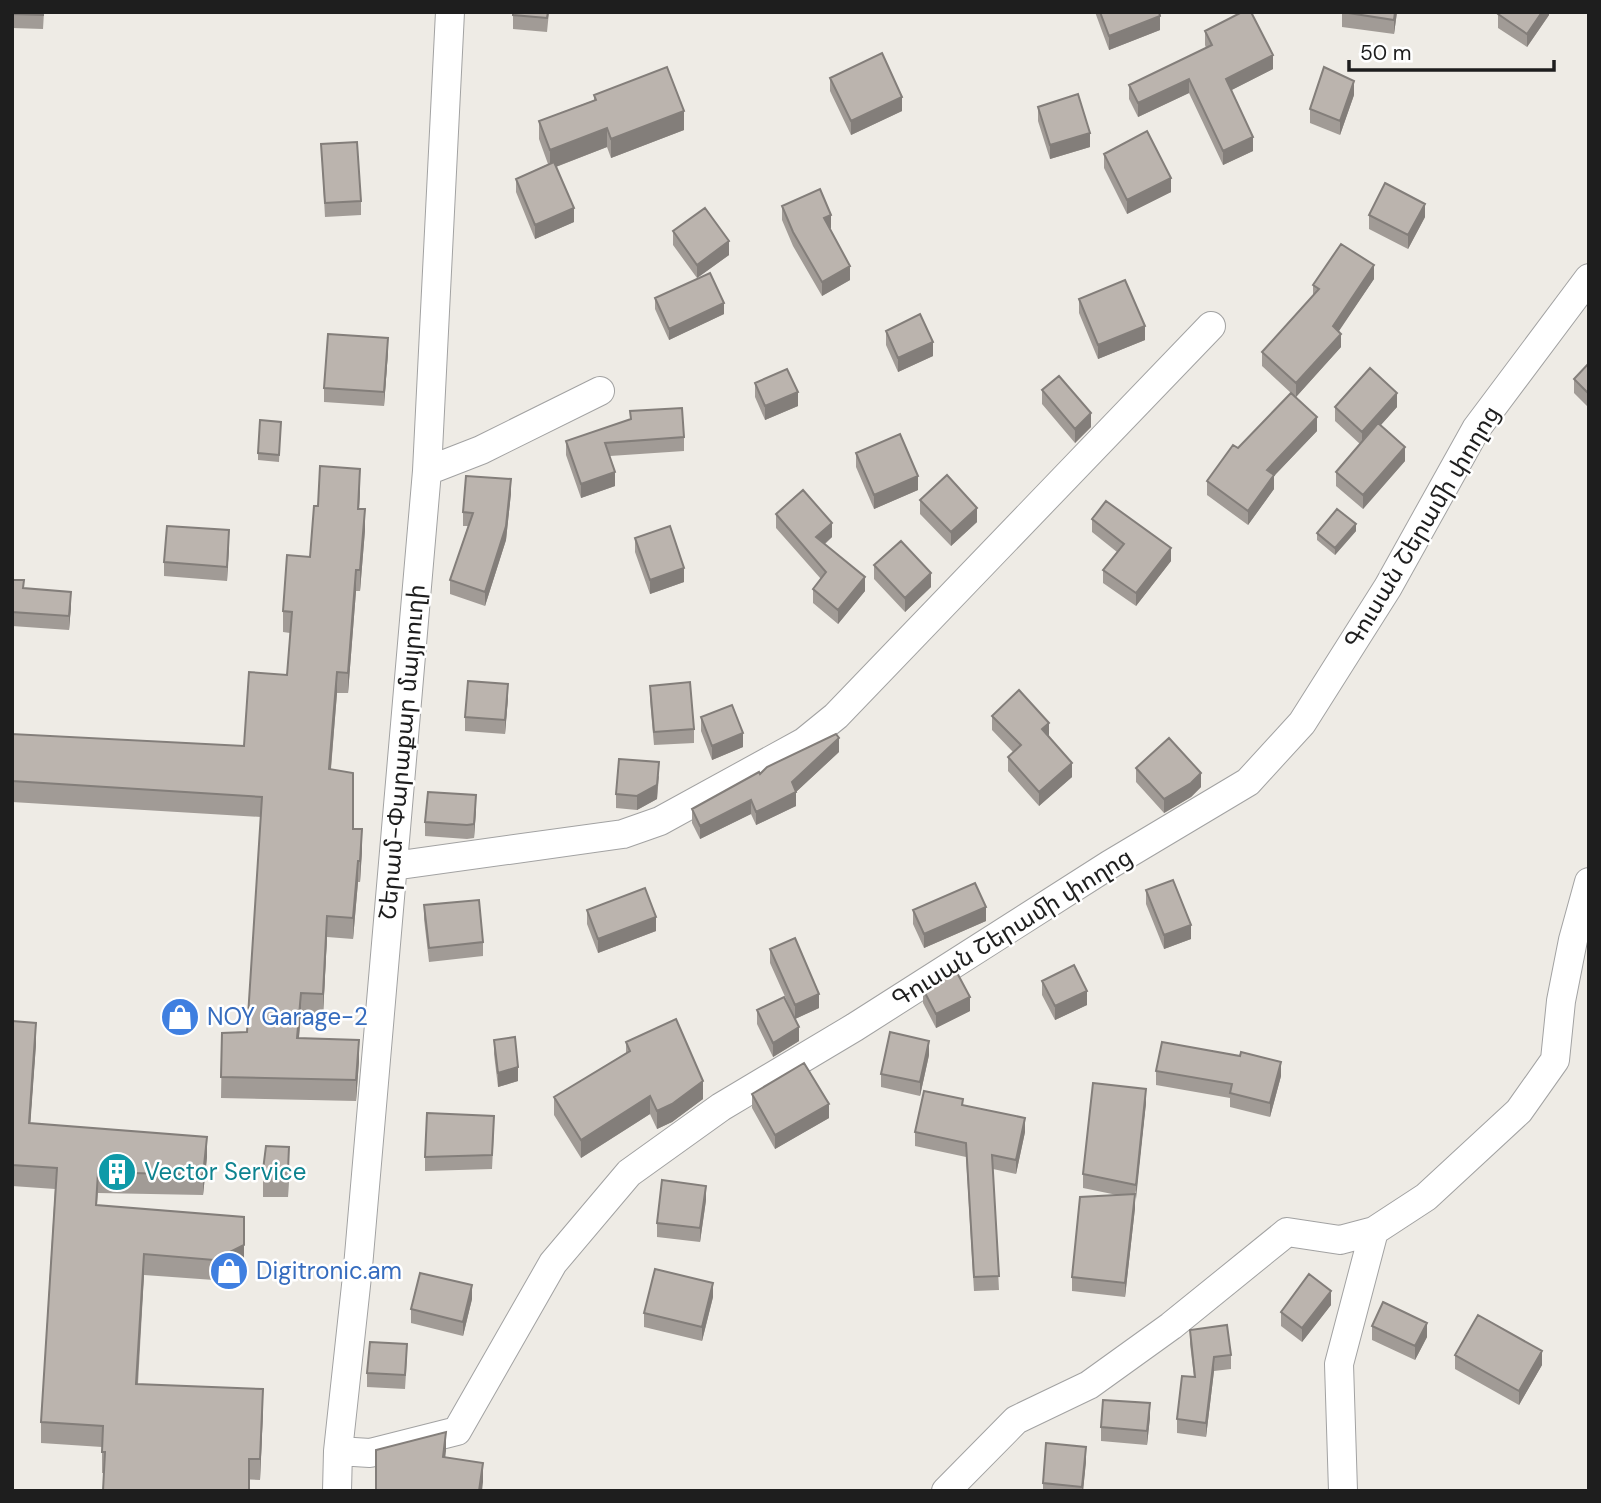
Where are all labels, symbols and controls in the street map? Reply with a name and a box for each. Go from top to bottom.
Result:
scale bar [1349,28,1554,72]
text: 50 m [1360,39,1411,67]
street label: Գուսան Շերամի փողոց [1337,400,1507,654]
street label: Շերամ-Փարաքար մայրուղի [371,583,432,921]
street label: Գուսան Շերամի փողոց [886,841,1138,1014]
shop icon: NOY Garage-2 [159,996,201,1038]
place label: NOY Garage-2 [207,1001,368,1032]
building icon: Vector Service [96,1151,138,1193]
place label: Vector Service [144,1156,306,1187]
shop icon: Digitronic.am [208,1250,250,1292]
place label: Digitronic.am [256,1255,402,1286]

